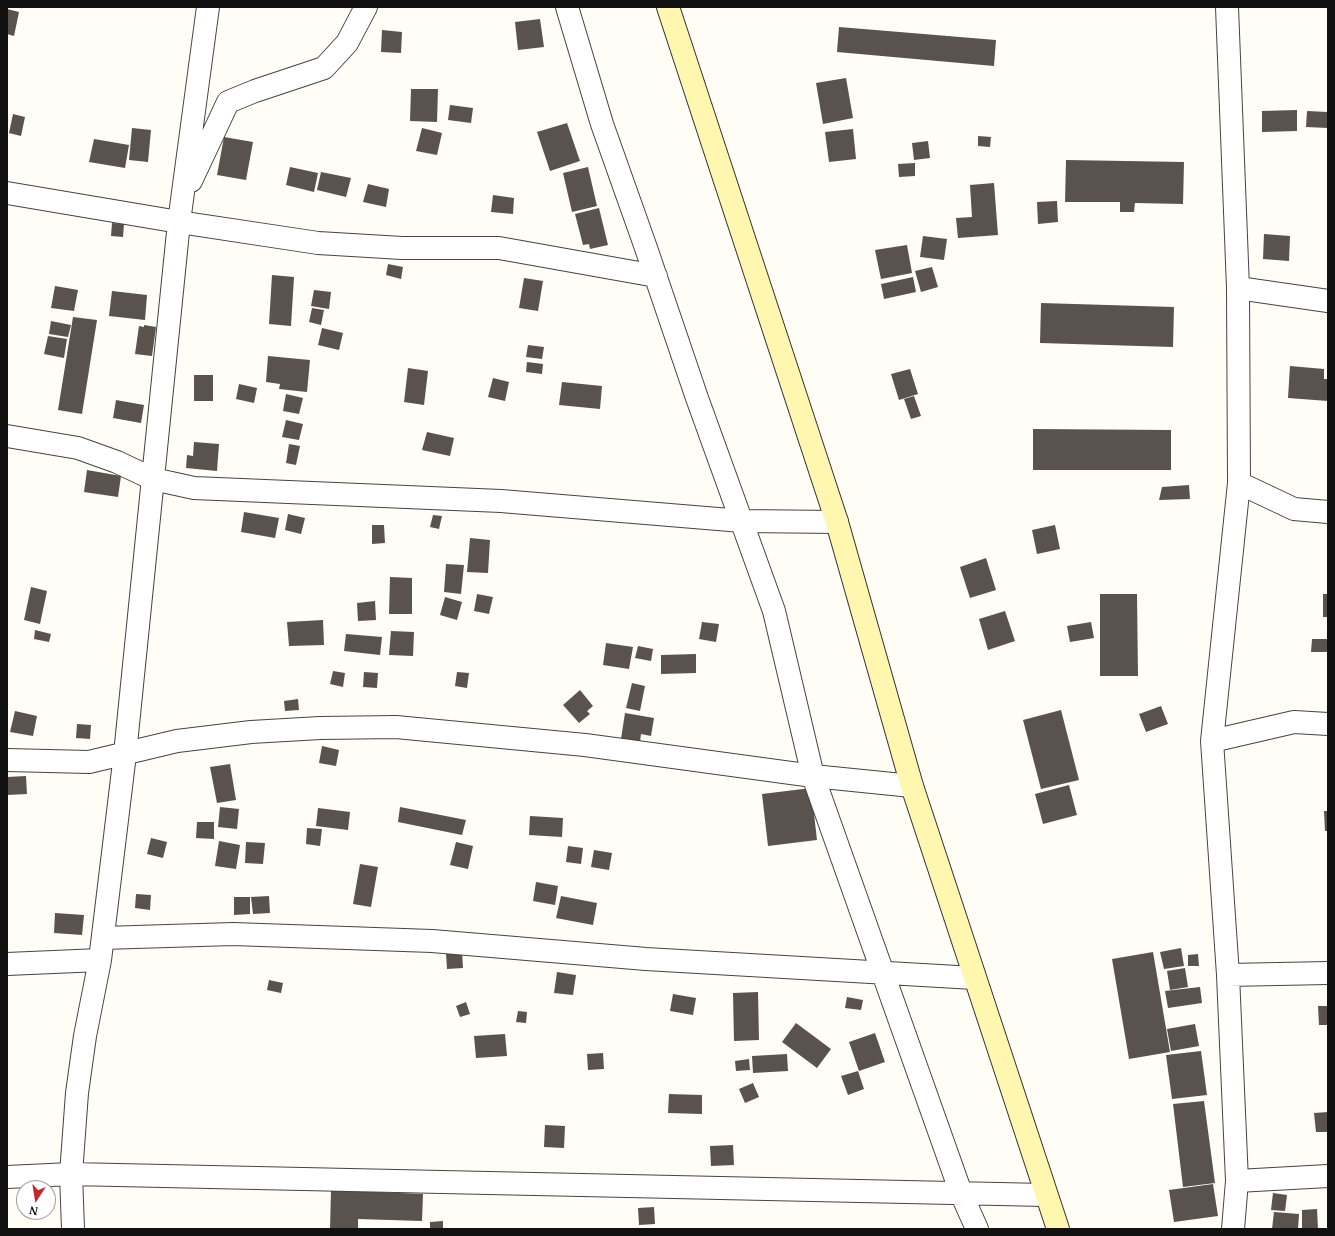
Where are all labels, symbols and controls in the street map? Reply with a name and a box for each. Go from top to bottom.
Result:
north arrow [16,1180,56,1220]
text: N [28,1203,39,1219]

